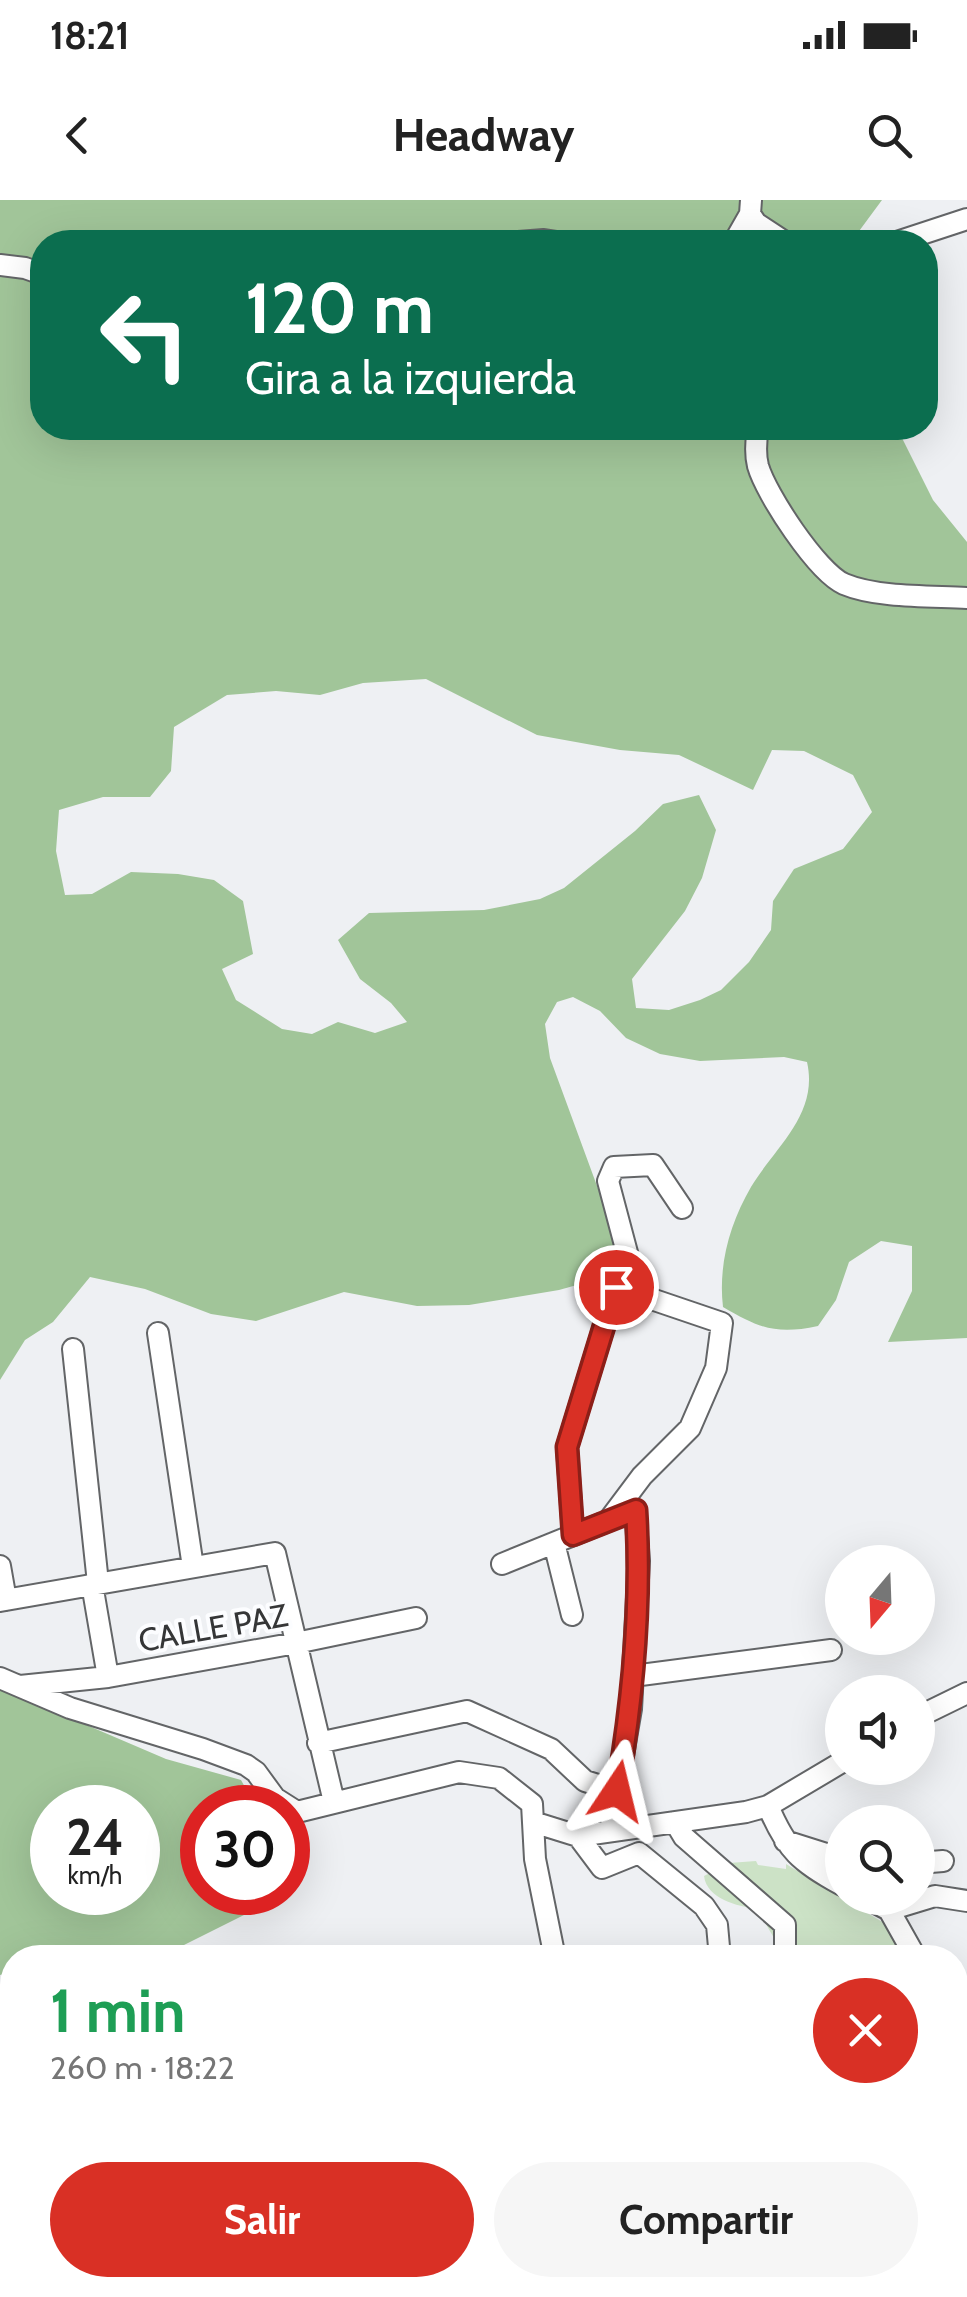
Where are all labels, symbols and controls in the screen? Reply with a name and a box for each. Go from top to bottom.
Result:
text: 18:21 [50,12,130,59]
icon: back [50,108,105,163]
text: Headway [393,108,574,162]
icon: search [862,108,917,163]
text: 120 m [245,265,434,351]
icon: left [80,270,210,400]
text: Gira a la izquierda [245,351,576,405]
pin [574,1245,659,1330]
icon: arrive [589,1260,644,1315]
north arrow [825,1545,935,1655]
map controls [825,1545,935,1915]
street label: CALLE PAZ [135,1595,291,1660]
button: sound [825,1675,935,1785]
position arrow [565,1739,669,1843]
speed limit sign: 30 [180,1785,310,1915]
button: search [825,1805,935,1915]
text: 24 [66,1807,124,1868]
text: km/h [68,1860,122,1890]
text: 1 min [50,1974,185,2047]
button: close [813,1978,918,2083]
text: 260 m · 18:22 [50,2048,235,2087]
button: Salir [50,2162,474,2277]
button: Compartir [494,2162,918,2277]

